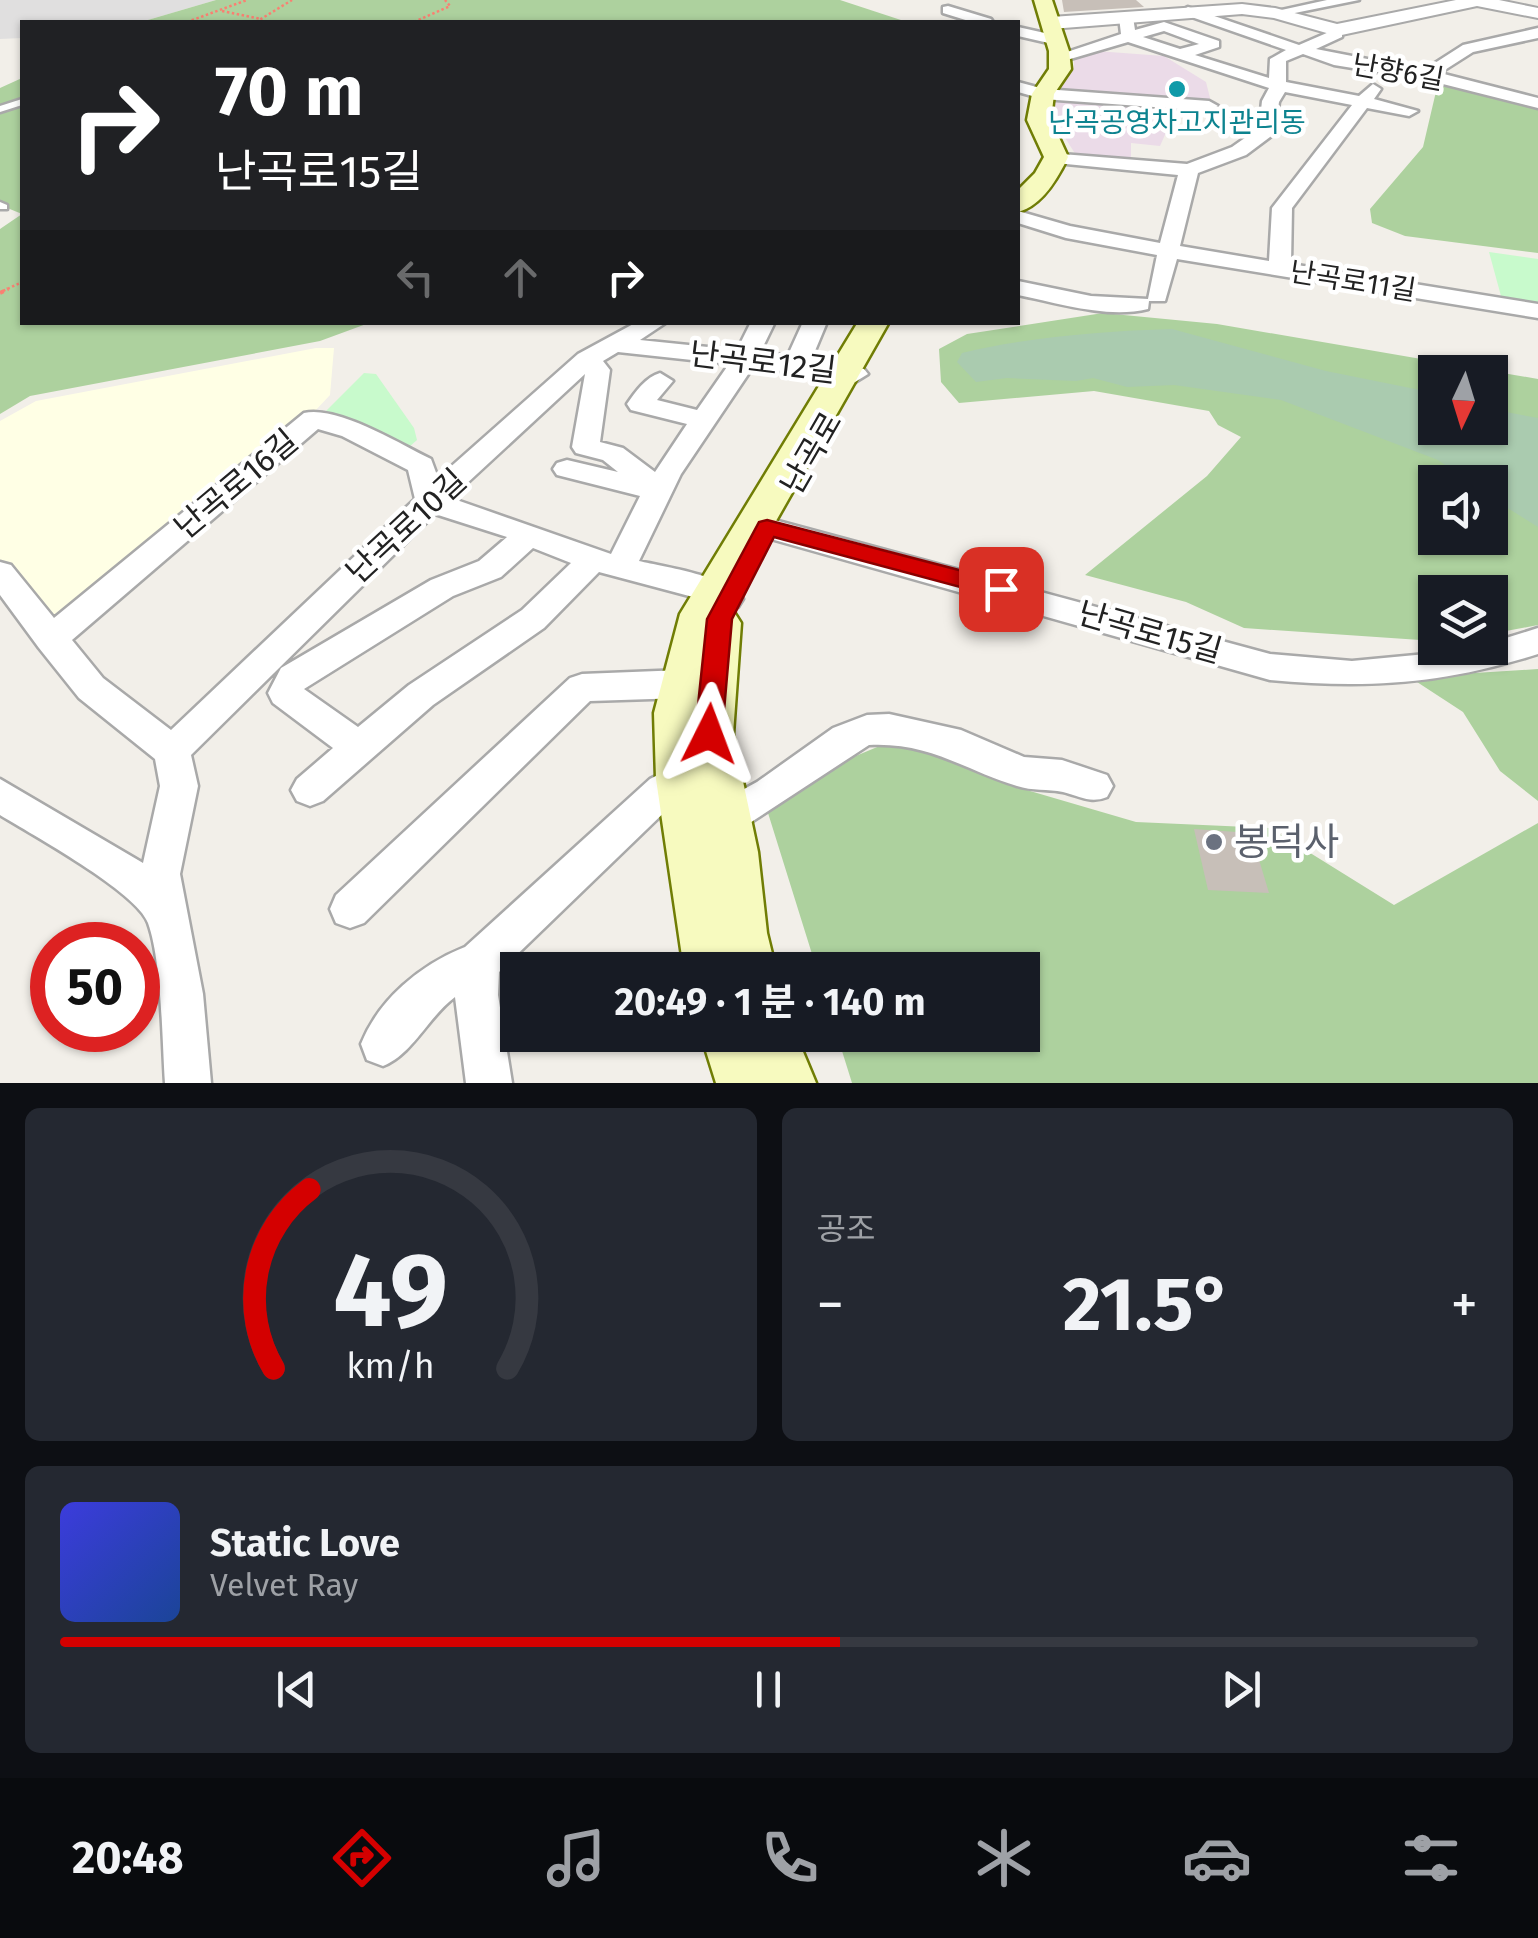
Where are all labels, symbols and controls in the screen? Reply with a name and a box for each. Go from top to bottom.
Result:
street label: 난향6길 [1350,48,1446,96]
text: 70 m [215,50,364,134]
icon: right [50,60,180,190]
marker: 난곡공영차고지관리동 [1166,78,1188,100]
place label: 난곡공영차고지관리동 [1048,106,1306,139]
text: 난곡로15길 [215,145,423,199]
icon: left [388,250,443,305]
icon: ahead [493,250,548,305]
icon: right [598,250,653,305]
street label: 난곡로11길 [1288,255,1418,307]
street label: 난곡로12길 [687,334,839,390]
north arrow [1418,355,1508,445]
map controls [1418,355,1508,665]
street label: 난곡로 [772,405,850,501]
street label: 난곡로16길 [167,422,305,546]
street label: 난곡로10길 [338,461,474,591]
button: sound [1418,465,1508,555]
pin [959,547,1044,632]
icon: arrive [974,562,1029,617]
button: layers [1418,575,1508,665]
street label: 난곡로15길 [1074,593,1226,671]
position arrow [657,682,761,786]
place label: 봉덕사 [1234,819,1339,865]
marker: 봉덕사 [1203,831,1225,853]
speed limit sign: 50 [30,922,160,1052]
text: 20:49 · 1 분 · 140 m [614,979,926,1025]
text: 공조 [817,1210,875,1248]
text: 49 [333,1229,448,1354]
text: 21.5° [1063,1260,1232,1350]
text: − [817,1272,844,1338]
text: + [1451,1272,1478,1338]
text: km/h [347,1345,435,1387]
text: Static Love [210,1520,400,1566]
text: Velvet Ray [210,1566,358,1604]
icon: previous [269,1662,324,1717]
icon: pause [741,1662,796,1717]
icon: next [1214,1662,1269,1717]
icon: directions [327,1823,397,1893]
icon: music [541,1823,611,1893]
icon: phone [755,1823,825,1893]
icon: climate [969,1823,1039,1893]
icon: car [1182,1823,1252,1893]
icon: filters [1396,1823,1466,1893]
text: 20:48 [72,1831,184,1885]

